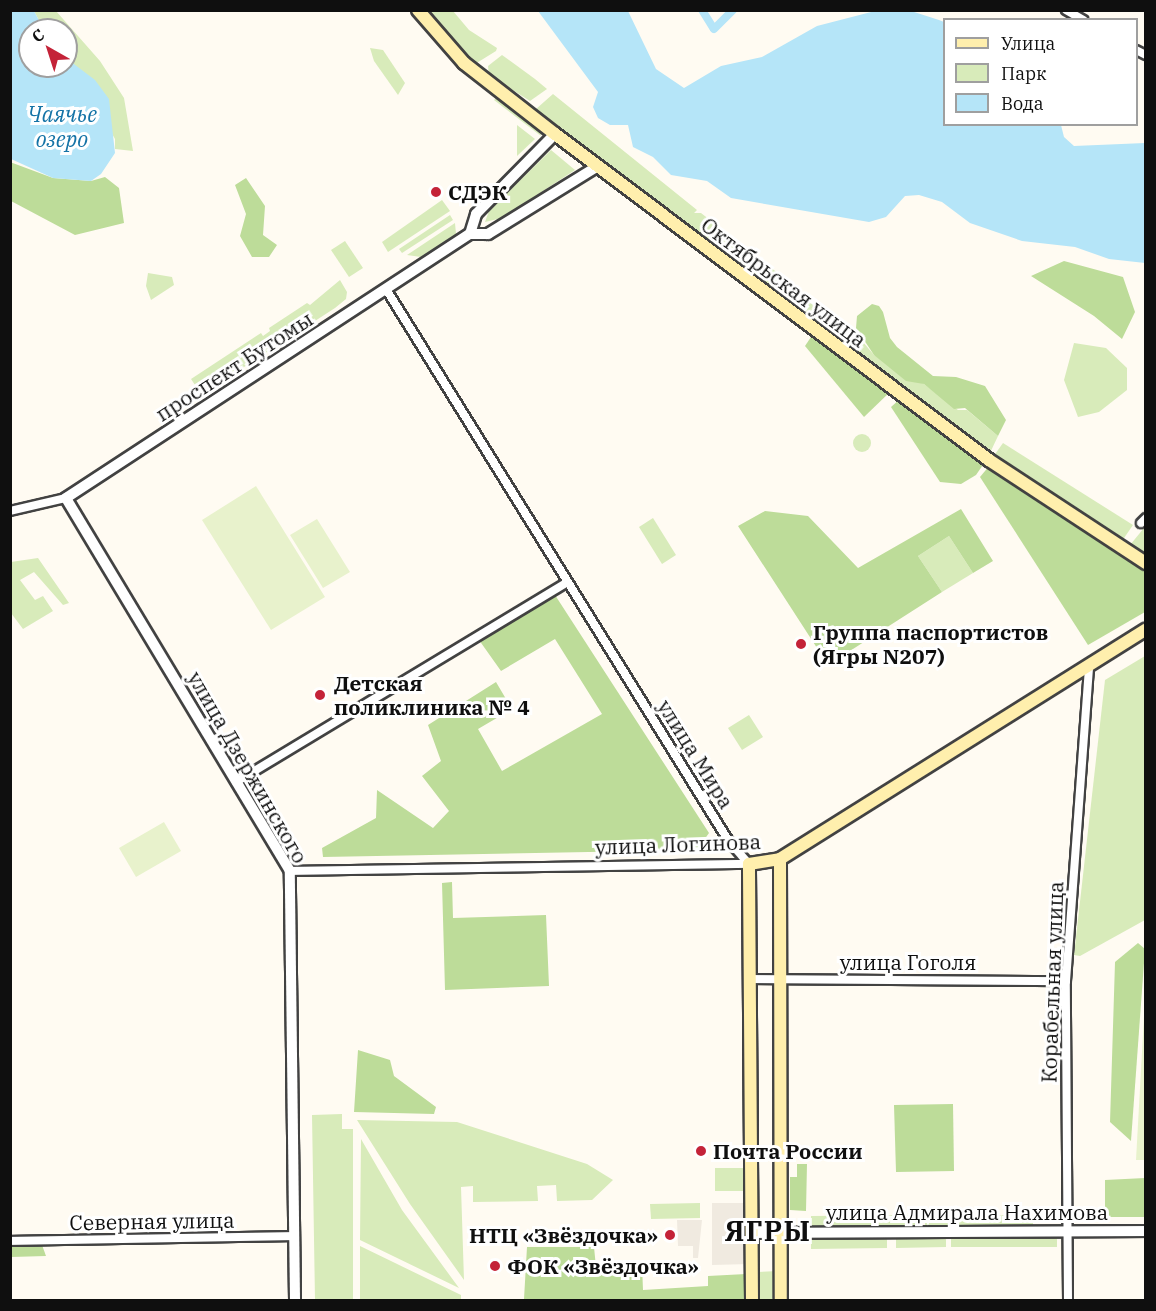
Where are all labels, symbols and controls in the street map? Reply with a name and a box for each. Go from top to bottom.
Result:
north arrow [18,18,78,78]
legend [943,18,1138,126]
text: С [27,24,48,47]
text: Улица [1001,32,1055,55]
text: Парк [1001,62,1047,85]
text: Вода [1001,92,1044,115]
water label: Чаячье озеро [27,100,97,152]
place label: СДЭК [448,179,508,205]
marker: СДЭК [429,185,443,199]
street label: Октябрьская улица [697,212,871,352]
street label: проспект Бутомы [151,306,317,426]
place label: Группа паспортистов (Ягры N207) [813,619,1048,669]
marker: Группа паспортистов (Ягры N207) [794,637,808,651]
street label: улица Дзержинского [183,667,313,867]
place label: Детская поликлиника № 4 [334,670,530,720]
marker: Детская поликлиника № 4 [311,686,329,704]
street label: улица Мира [653,695,739,813]
street label: улица Логинова [594,829,762,859]
street label: Корабельная улица [1036,881,1068,1083]
street label: улица Гоголя [840,949,976,975]
place label: Почта России [713,1138,863,1164]
marker: Почта России [694,1144,708,1158]
street label: улица Адмирала Нахимова [826,1199,1108,1225]
street label: Северная улица [69,1207,235,1235]
district label: ЯГРЫ [725,1215,811,1247]
place label: НТЦ «Звёздочка» [469,1222,658,1248]
marker: НТЦ «Звёздочка» [663,1228,677,1242]
place label: ФОК «Звёздочка» [507,1253,699,1279]
marker: ФОК «Звёздочка» [488,1259,502,1273]

